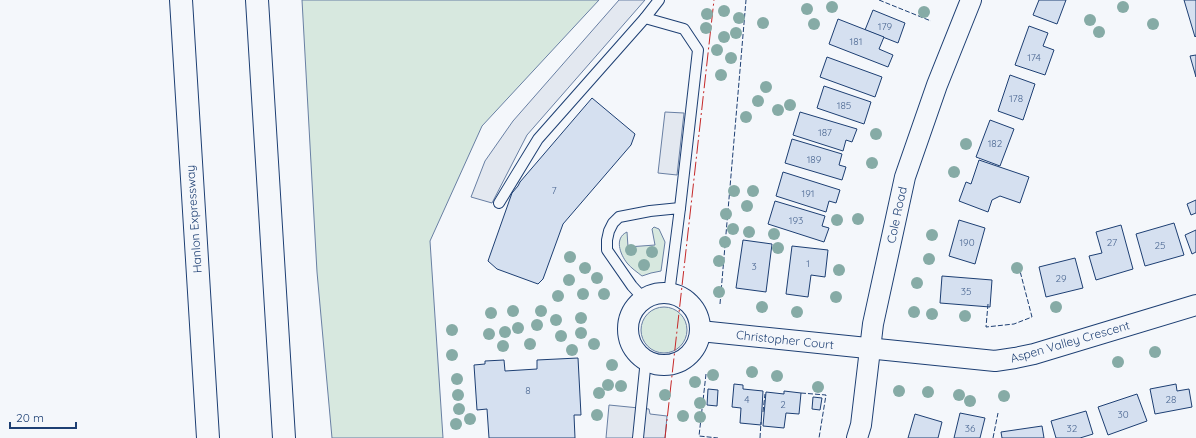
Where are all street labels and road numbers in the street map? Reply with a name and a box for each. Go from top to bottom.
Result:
street label: Hanlon Expressway [182,164,205,274]
street label: Cole Road [883,185,910,245]
street label: Aspen Valley Crescent [1008,317,1131,366]
street label: Christopher Court [735,327,835,352]

